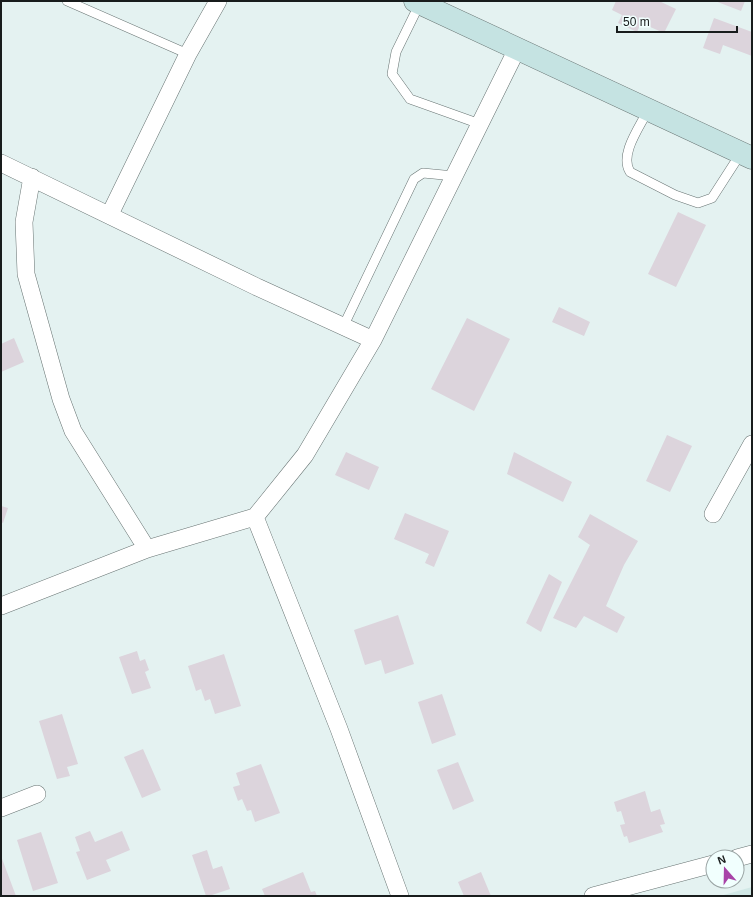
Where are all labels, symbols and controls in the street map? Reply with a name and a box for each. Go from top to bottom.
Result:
scale bar [617,8,737,34]
text: 50 m [623,15,650,29]
north arrow [705,849,745,889]
text: N [716,853,727,867]

